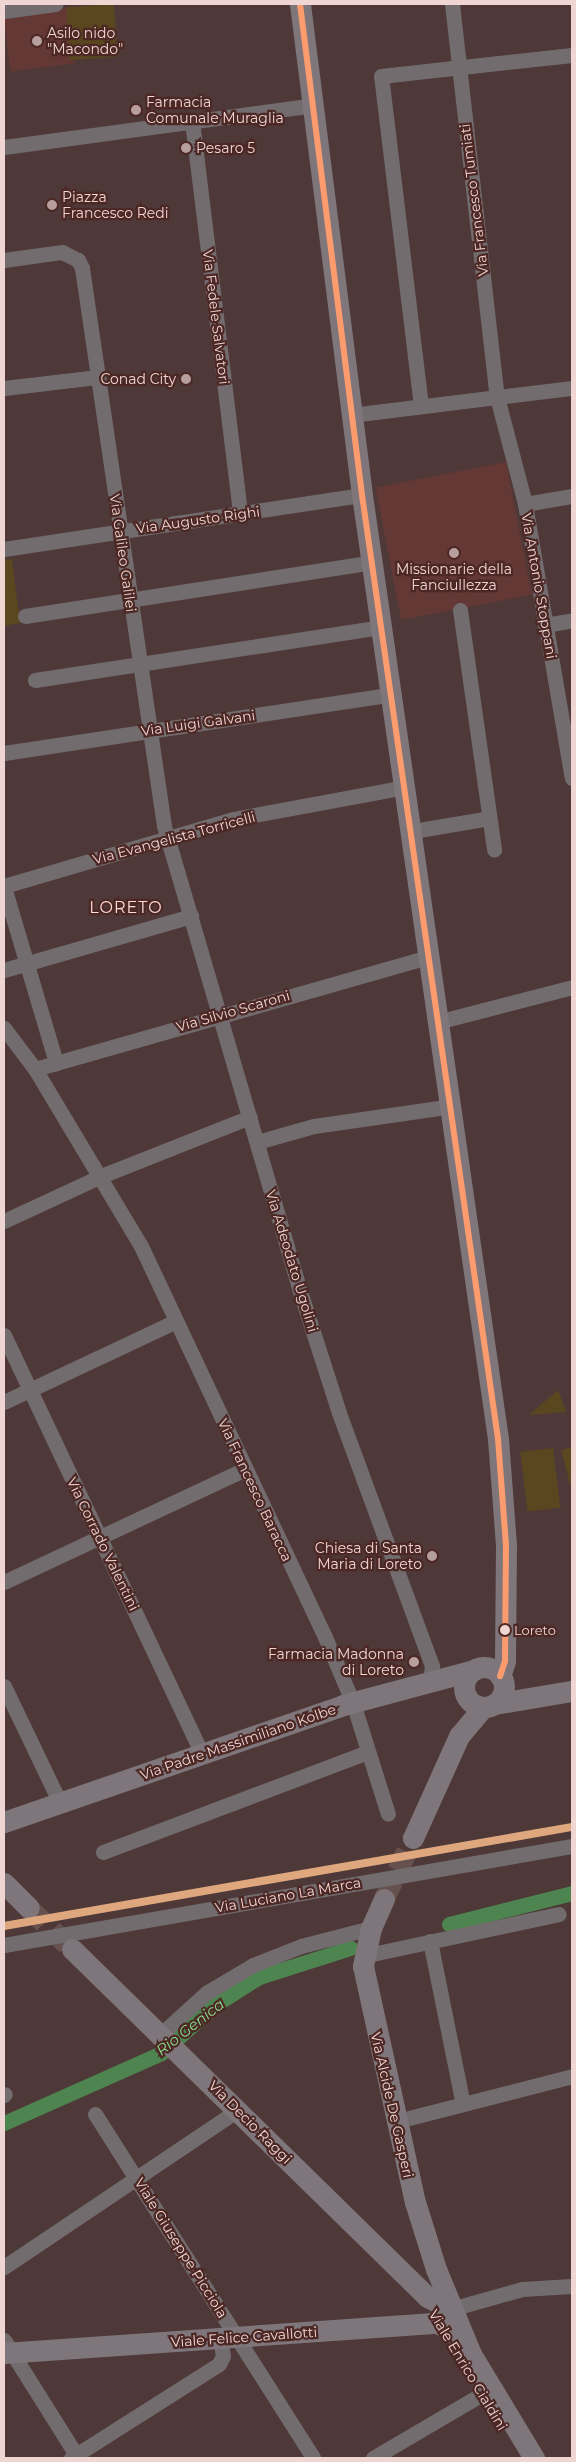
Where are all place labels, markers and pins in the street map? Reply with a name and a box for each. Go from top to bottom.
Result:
place label: Asilo nido "Macondo" [47,25,123,58]
marker: Asilo nido "Macondo" [31,35,43,47]
place label: Farmacia Comunale Muraglia [146,94,284,126]
marker: Farmacia Comunale Muraglia [130,104,142,116]
place label: Pesaro 5 [196,140,255,156]
marker: Pesaro 5 [180,142,192,154]
place label: Piazza Francesco Redi [62,189,169,222]
marker: Piazza Francesco Redi [46,199,58,211]
place label: Conad City [100,371,176,387]
marker: Conad City [180,373,192,385]
marker: Missionarie della Fanciullezza [448,547,460,559]
place label: Missionarie della Fanciullezza [396,561,512,594]
place label: Chiesa di Santa Maria di Loreto [315,1540,422,1572]
marker: Chiesa di Santa Maria di Loreto [426,1550,438,1562]
place label: Loreto [514,1622,556,1638]
marker: Loreto [500,1625,510,1635]
place label: Farmacia Madonna di Loreto [268,1646,404,1678]
marker: Farmacia Madonna di Loreto [408,1656,420,1668]

